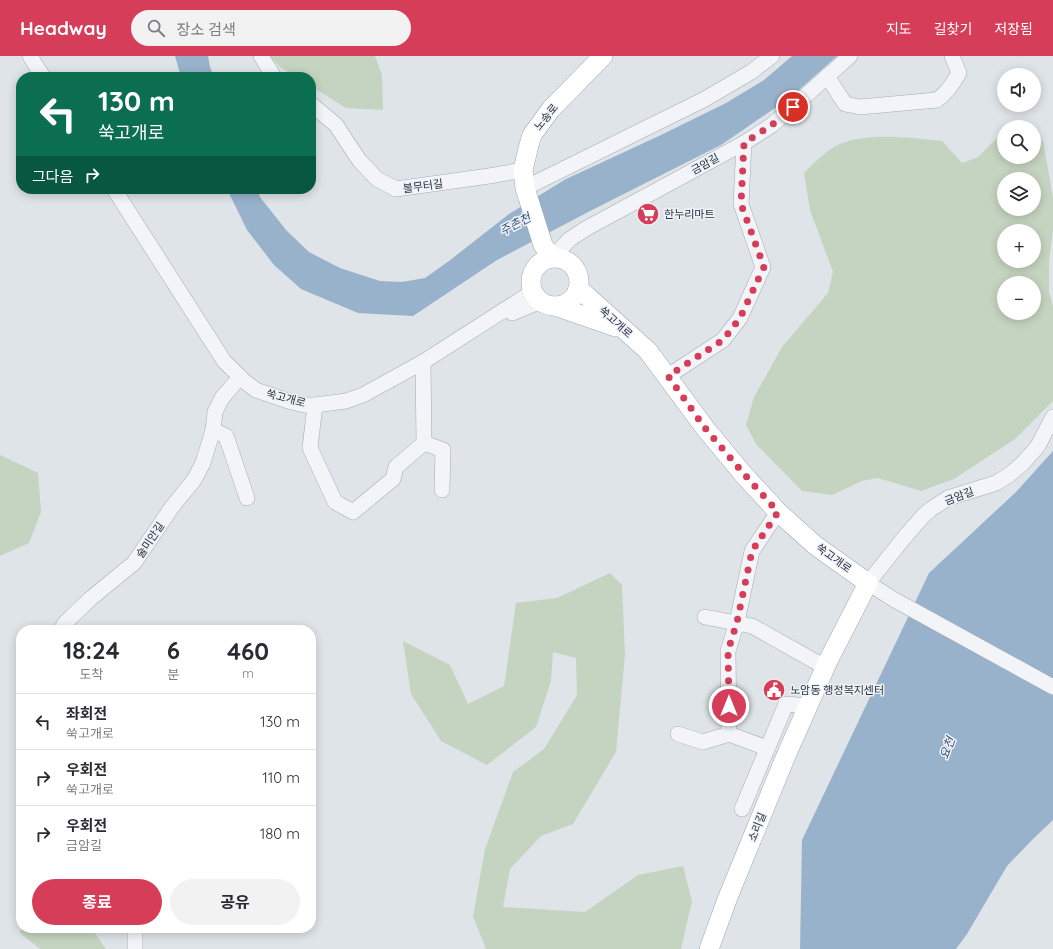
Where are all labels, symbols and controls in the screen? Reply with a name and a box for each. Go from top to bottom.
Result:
search box [131,10,411,46]
text: Headway [20,16,107,40]
icon: search [145,17,167,39]
text: 장소 검색 [177,20,236,39]
text: 지도 [886,20,912,38]
text: 길찾기 [934,20,972,38]
text: 저장됨 [994,20,1033,38]
map controls [997,68,1041,320]
button: sound [997,68,1041,112]
text: 130 m [98,83,175,118]
icon: left [32,88,84,140]
pin [776,90,810,124]
icon: arrive [782,96,804,118]
street label: 노송로 [531,101,561,133]
button: search [997,120,1041,164]
text: 쑥고개로 [98,121,164,144]
street label: 금암길 [688,151,722,177]
icon: right [81,164,103,186]
text: 그다음 [32,167,73,186]
button: layers [997,172,1041,216]
street label: 불무터길 [402,176,444,196]
supermarket icon: 한누리마트 [635,201,661,227]
place label: 한누리마트 [664,207,715,221]
water label: 주촌천 [497,209,535,238]
button: + [997,224,1041,268]
button: − [997,276,1041,320]
street label: 쑥고개로 [596,303,636,341]
street label: 쑥고개로 [265,386,307,410]
street label: 금암길 [942,484,976,508]
street label: 술미안길 [133,519,167,561]
street label: 쑥고개로 [814,540,854,576]
text: 18:24 [63,635,120,665]
text: 6 [167,635,180,665]
text: 460 [227,636,269,666]
text: m [242,665,254,681]
text: 도착 [79,666,103,682]
text: 분 [167,666,179,682]
public building icon: 노암동 행정복지센터 [761,677,787,703]
place label: 노암동 행정복지센터 [790,683,884,697]
position arrow [708,685,750,727]
text: 좌회전 [66,704,107,723]
icon: left [32,711,54,733]
text: 130 m [260,712,300,731]
text: 쑥고개로 [66,725,114,741]
water label: 요천 [936,733,959,761]
text: 우회전 [66,760,107,779]
icon: right [32,767,54,789]
text: 110 m [262,768,300,787]
text: 쑥고개로 [66,781,114,797]
street label: 소리길 [745,810,769,844]
text: 우회전 [66,816,107,835]
icon: right [32,823,54,845]
text: 180 m [260,824,300,843]
text: 금암길 [66,837,102,853]
button: 종료 [32,879,162,925]
button: 공유 [170,879,300,925]

